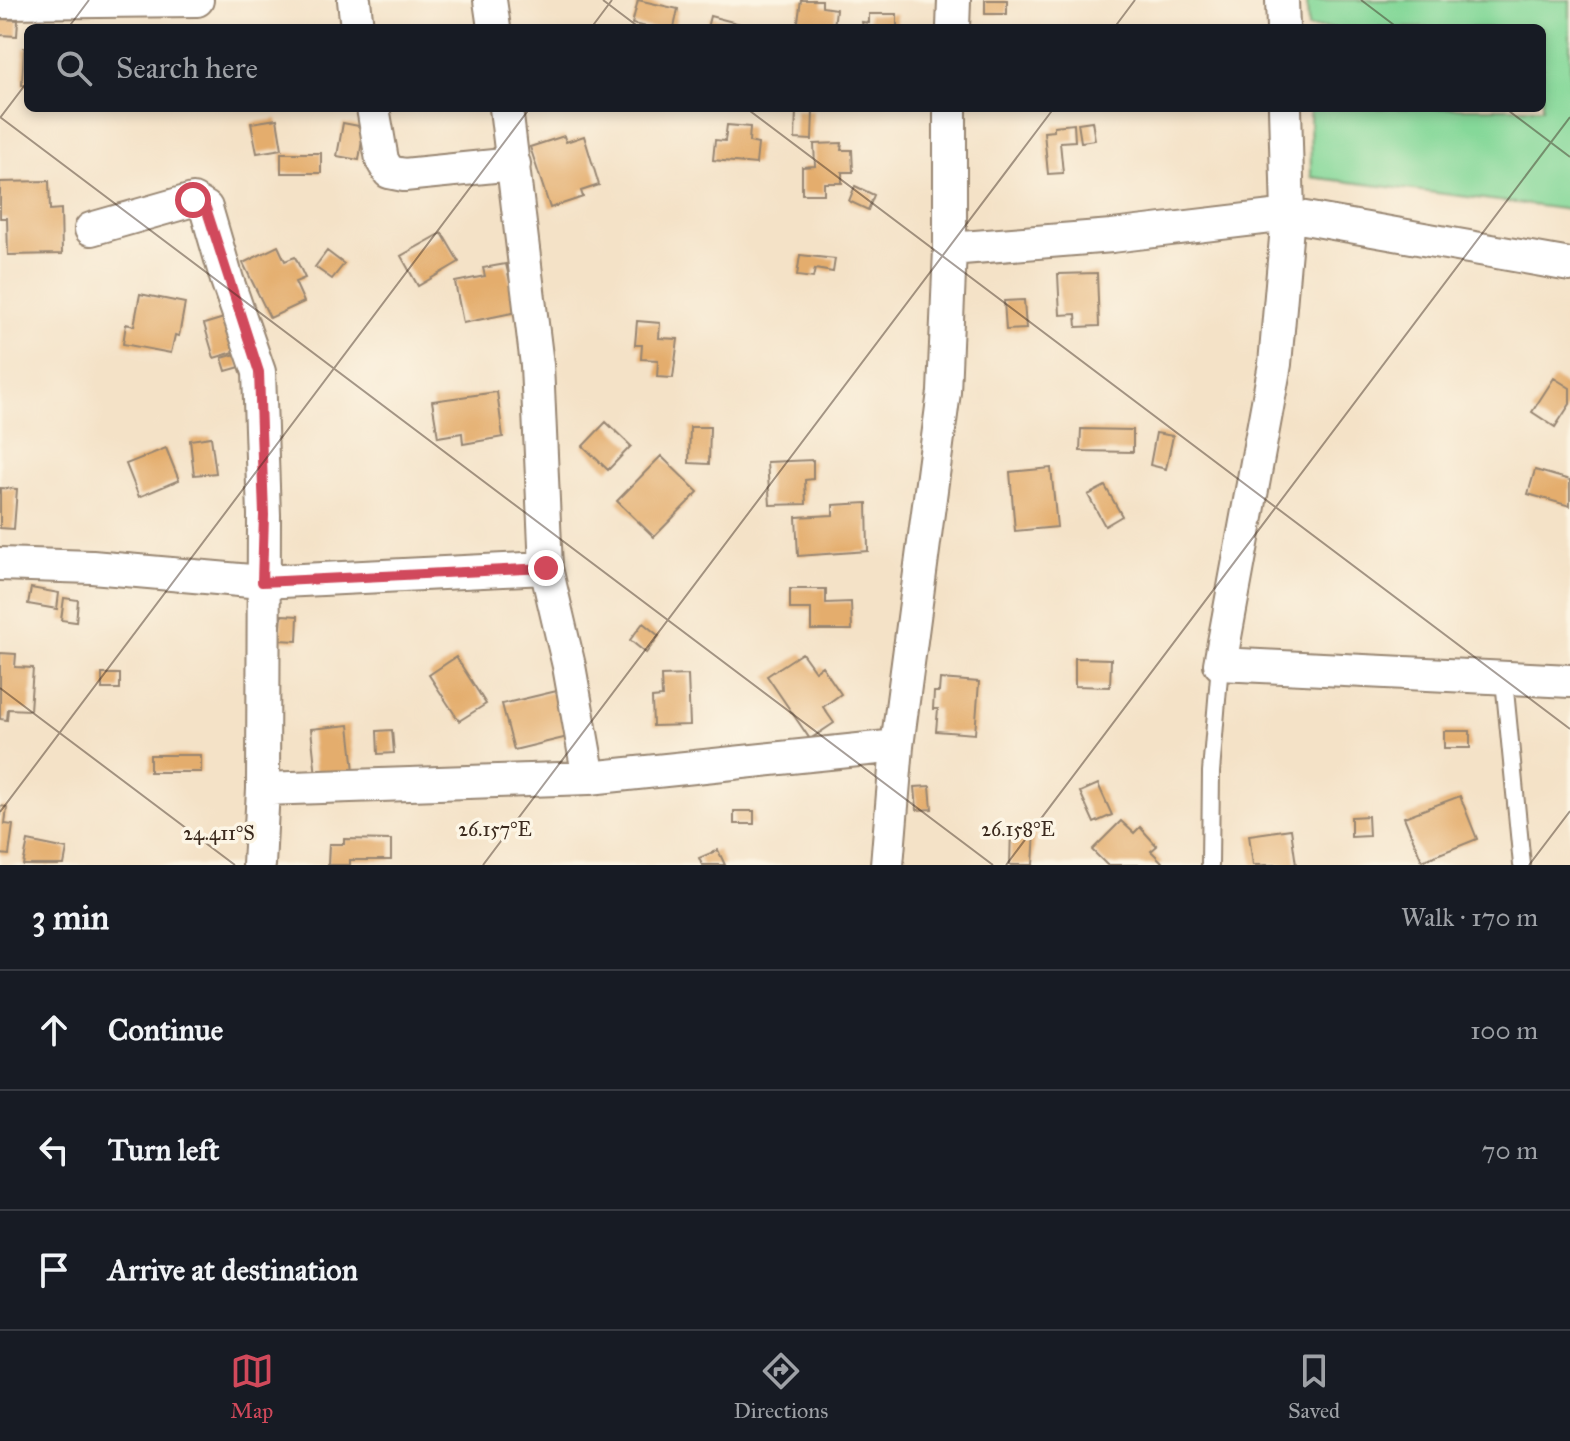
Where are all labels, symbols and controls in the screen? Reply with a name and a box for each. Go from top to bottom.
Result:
search box [24,24,1546,112]
icon: search [52,46,96,90]
text: Search here [116,50,258,86]
route start [175,182,211,218]
route end [528,550,564,586]
text: 26.157°E [458,817,532,841]
text: 26.158°E [981,817,1055,841]
text: 24.411°S [183,821,255,845]
text: 3 min [32,897,109,938]
text: Walk · 170 m [1401,901,1538,933]
icon: ahead [32,1008,76,1052]
text: Continue [108,1012,223,1048]
text: 100 m [1470,1014,1538,1046]
icon: left [32,1128,76,1172]
text: Turn left [108,1132,219,1168]
text: 70 m [1482,1134,1538,1166]
icon: arrive [32,1248,76,1292]
text: Arrive at destination [108,1252,358,1288]
tab: Map [230,1349,274,1424]
tab: Directions [733,1349,828,1424]
tab: Saved [1288,1349,1340,1424]

